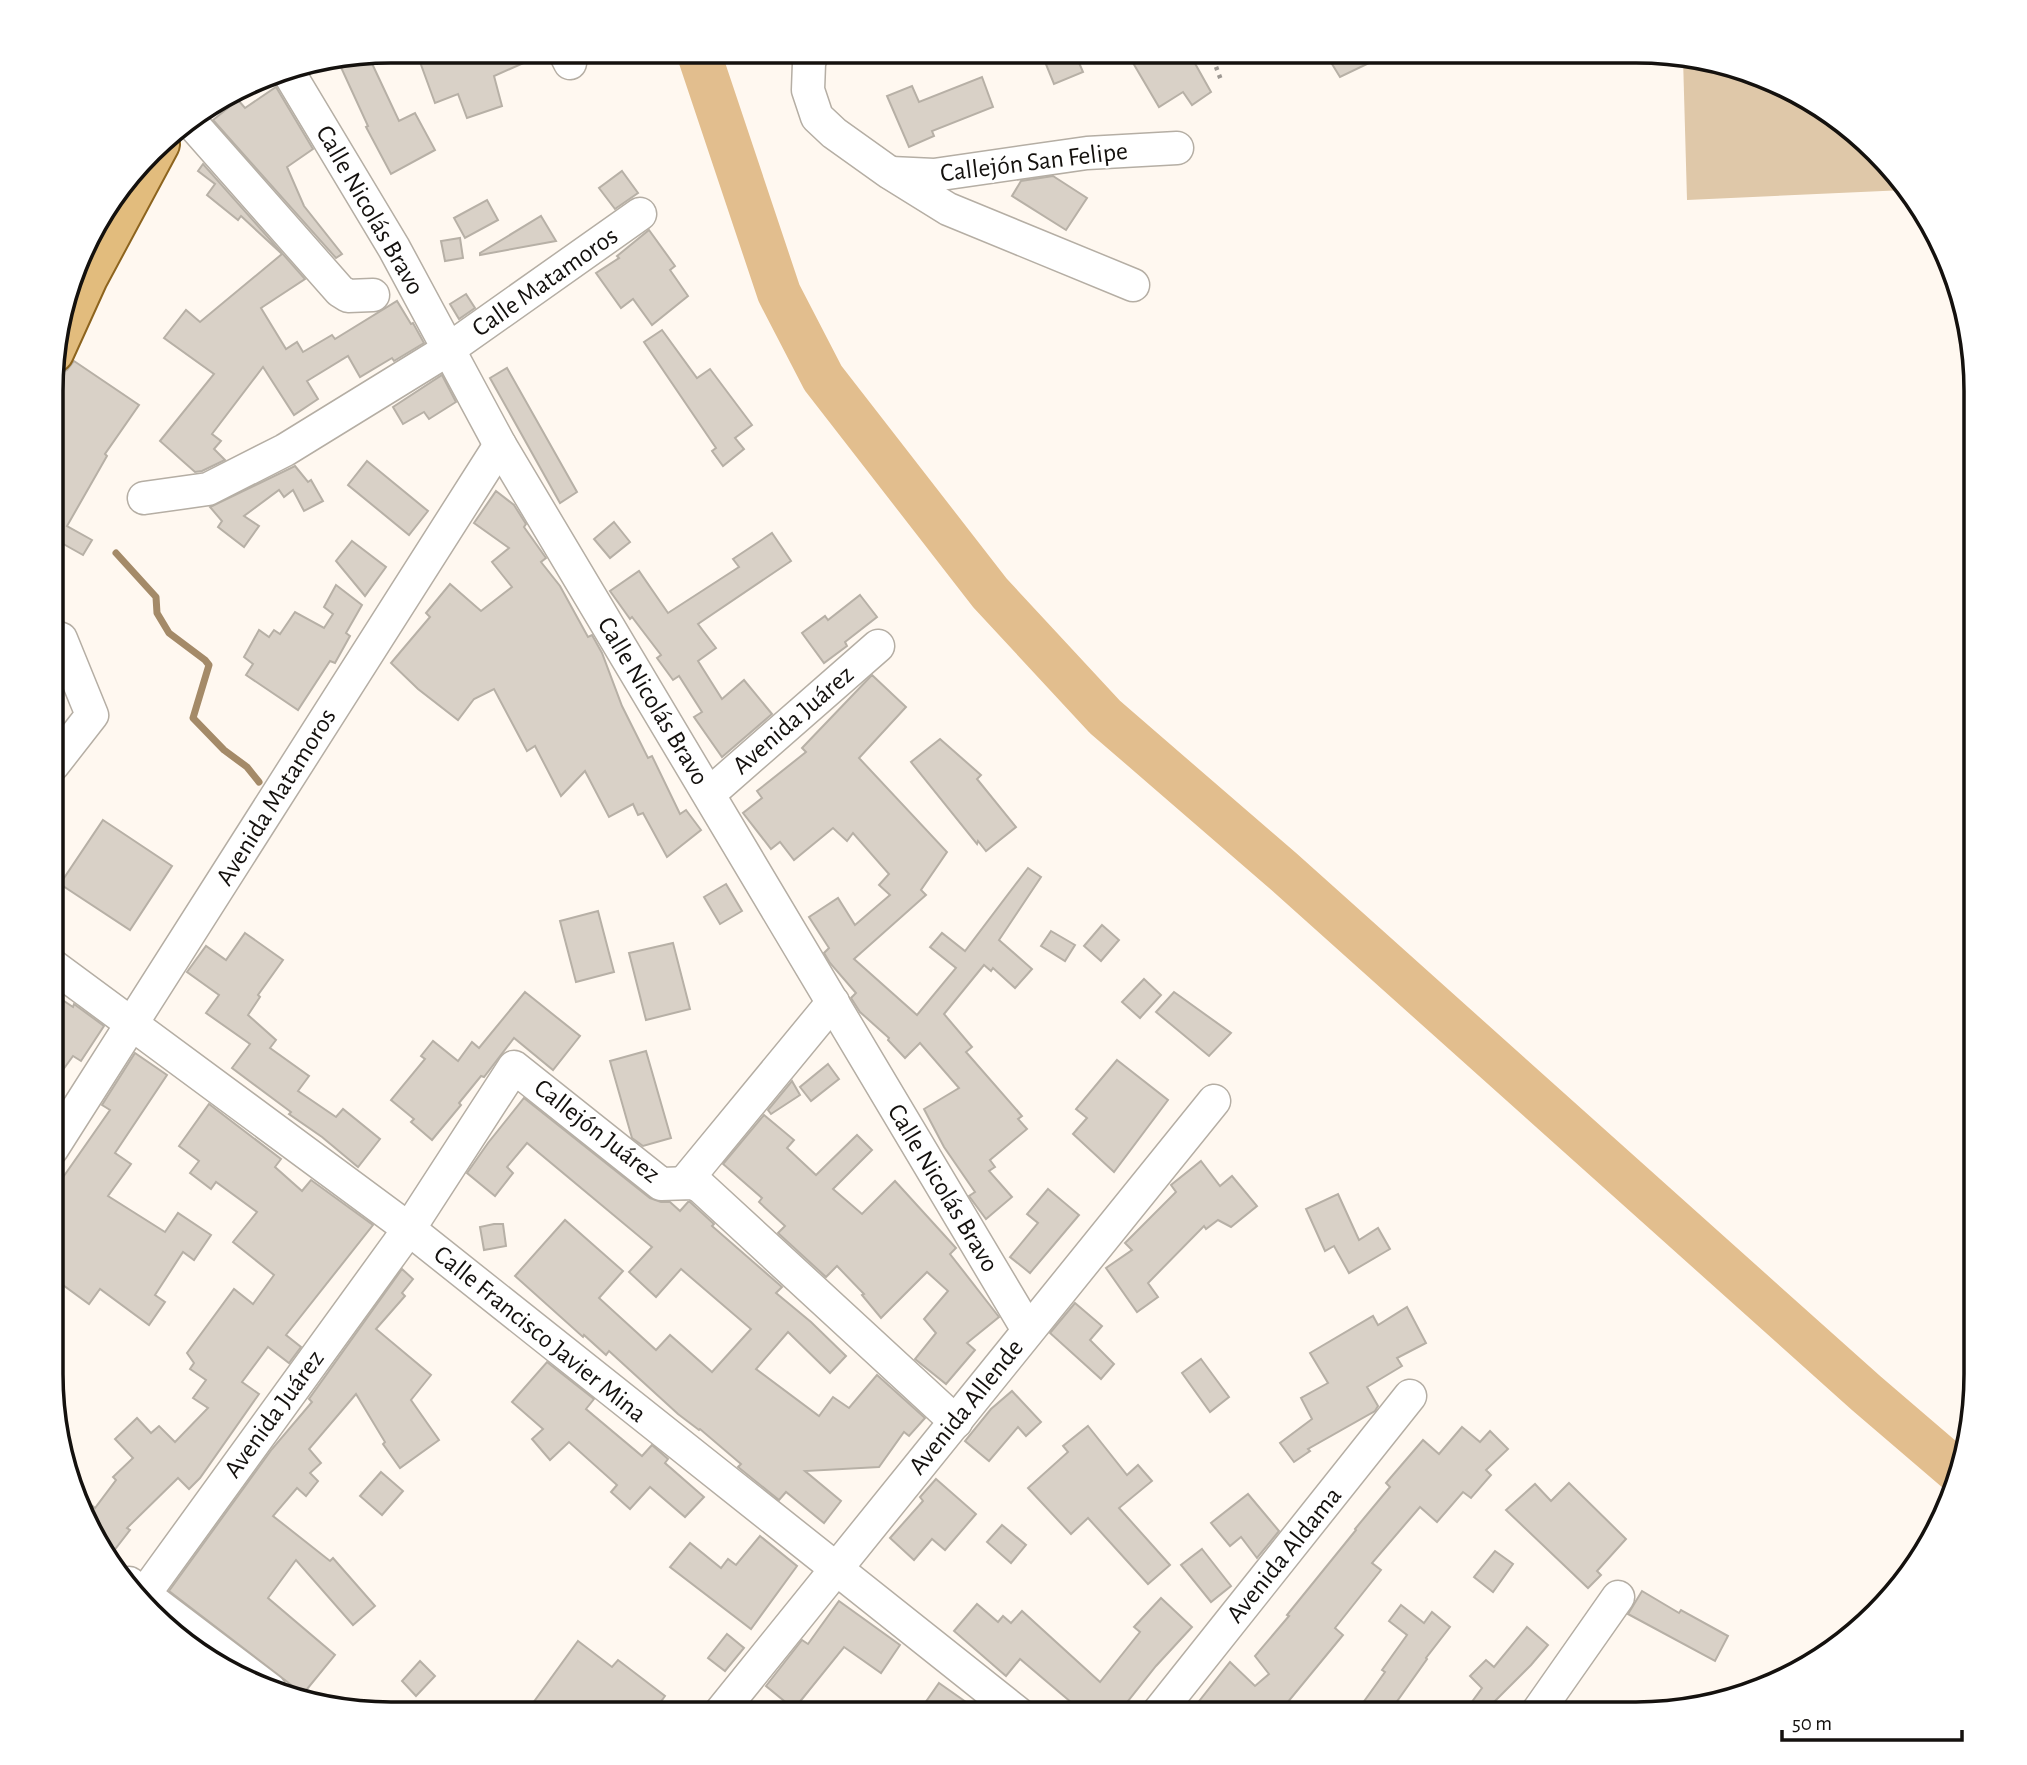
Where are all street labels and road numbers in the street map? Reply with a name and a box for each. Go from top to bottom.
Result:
street label: Calle Nicolás Bravo [311,121,429,299]
street label: Callejón San Felipe [939,138,1129,186]
street label: Calle Matamoros [467,222,623,342]
street label: Calle Nicolás Bravo [593,613,713,789]
street label: Avenida Juárez [728,661,858,779]
street label: Avenida Matamoros [211,704,341,890]
street label: Callejón Juárez [529,1074,665,1188]
street label: Calle Nicolás Bravo [883,1100,1003,1276]
street label: Calle Francisco Javier Mina [429,1241,651,1427]
street label: Avenida Allende [904,1335,1028,1479]
street label: Avenida Juárez [219,1345,329,1483]
street label: Avenida Aldama [1222,1482,1346,1628]

